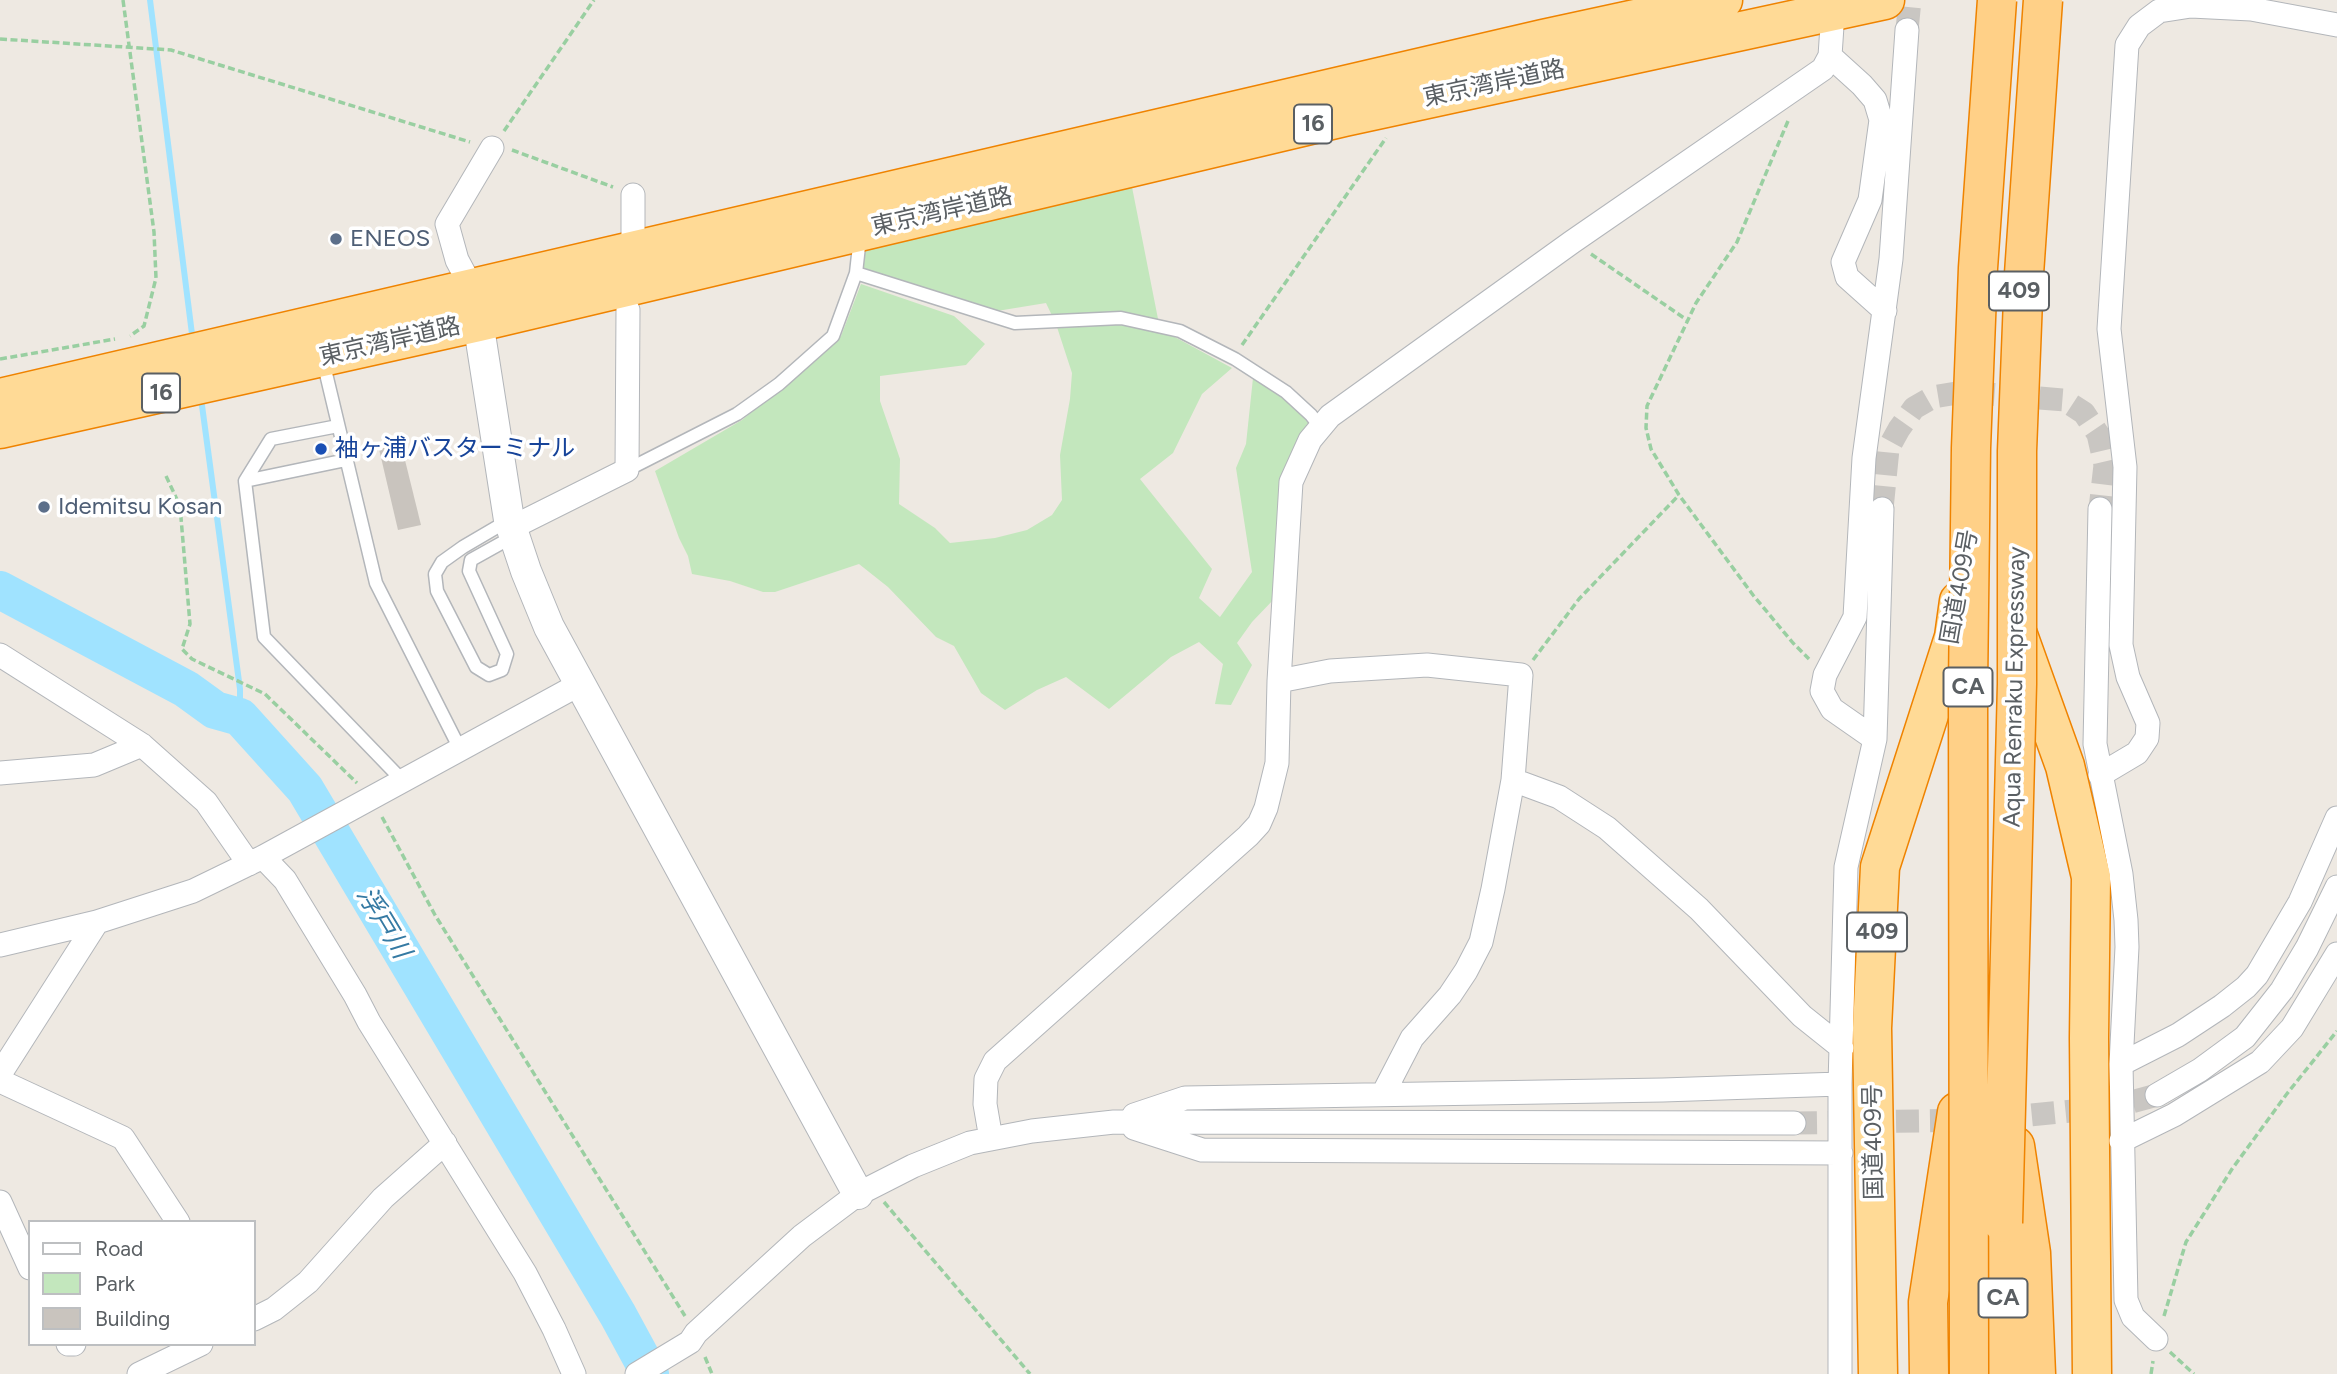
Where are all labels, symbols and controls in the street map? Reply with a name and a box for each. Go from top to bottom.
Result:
street label: 東京湾岸道路 [1421,55,1567,113]
road number: 16 [1294,105,1332,144]
street label: 東京湾岸道路 [869,182,1015,242]
place label: ENEOS [350,225,430,253]
marker: ENEOS [328,231,344,247]
road number: 409 [1989,272,2049,310]
street label: 東京湾岸道路 [317,312,463,372]
road number: 16 [142,374,180,412]
place label: 袖ヶ浦バスターミナル [335,435,575,463]
marker: 袖ヶ浦バスターミナル [313,441,329,457]
place label: Idemitsu Kosan [58,493,222,521]
marker: Idemitsu Kosan [36,499,52,515]
street label: 国道409号 [1936,527,1984,647]
street label: Aqua Renraku Expressway [1998,546,2032,828]
road number: CA [1944,667,1993,706]
water label: 浮戸川 [350,882,416,964]
road number: 409 [1847,912,1907,951]
street label: 国道409号 [1859,1084,1889,1200]
legend [28,1220,256,1346]
text: Road [95,1236,143,1261]
text: Park [95,1271,135,1296]
road number: CA [1979,1278,2028,1317]
text: Building [95,1306,170,1331]

